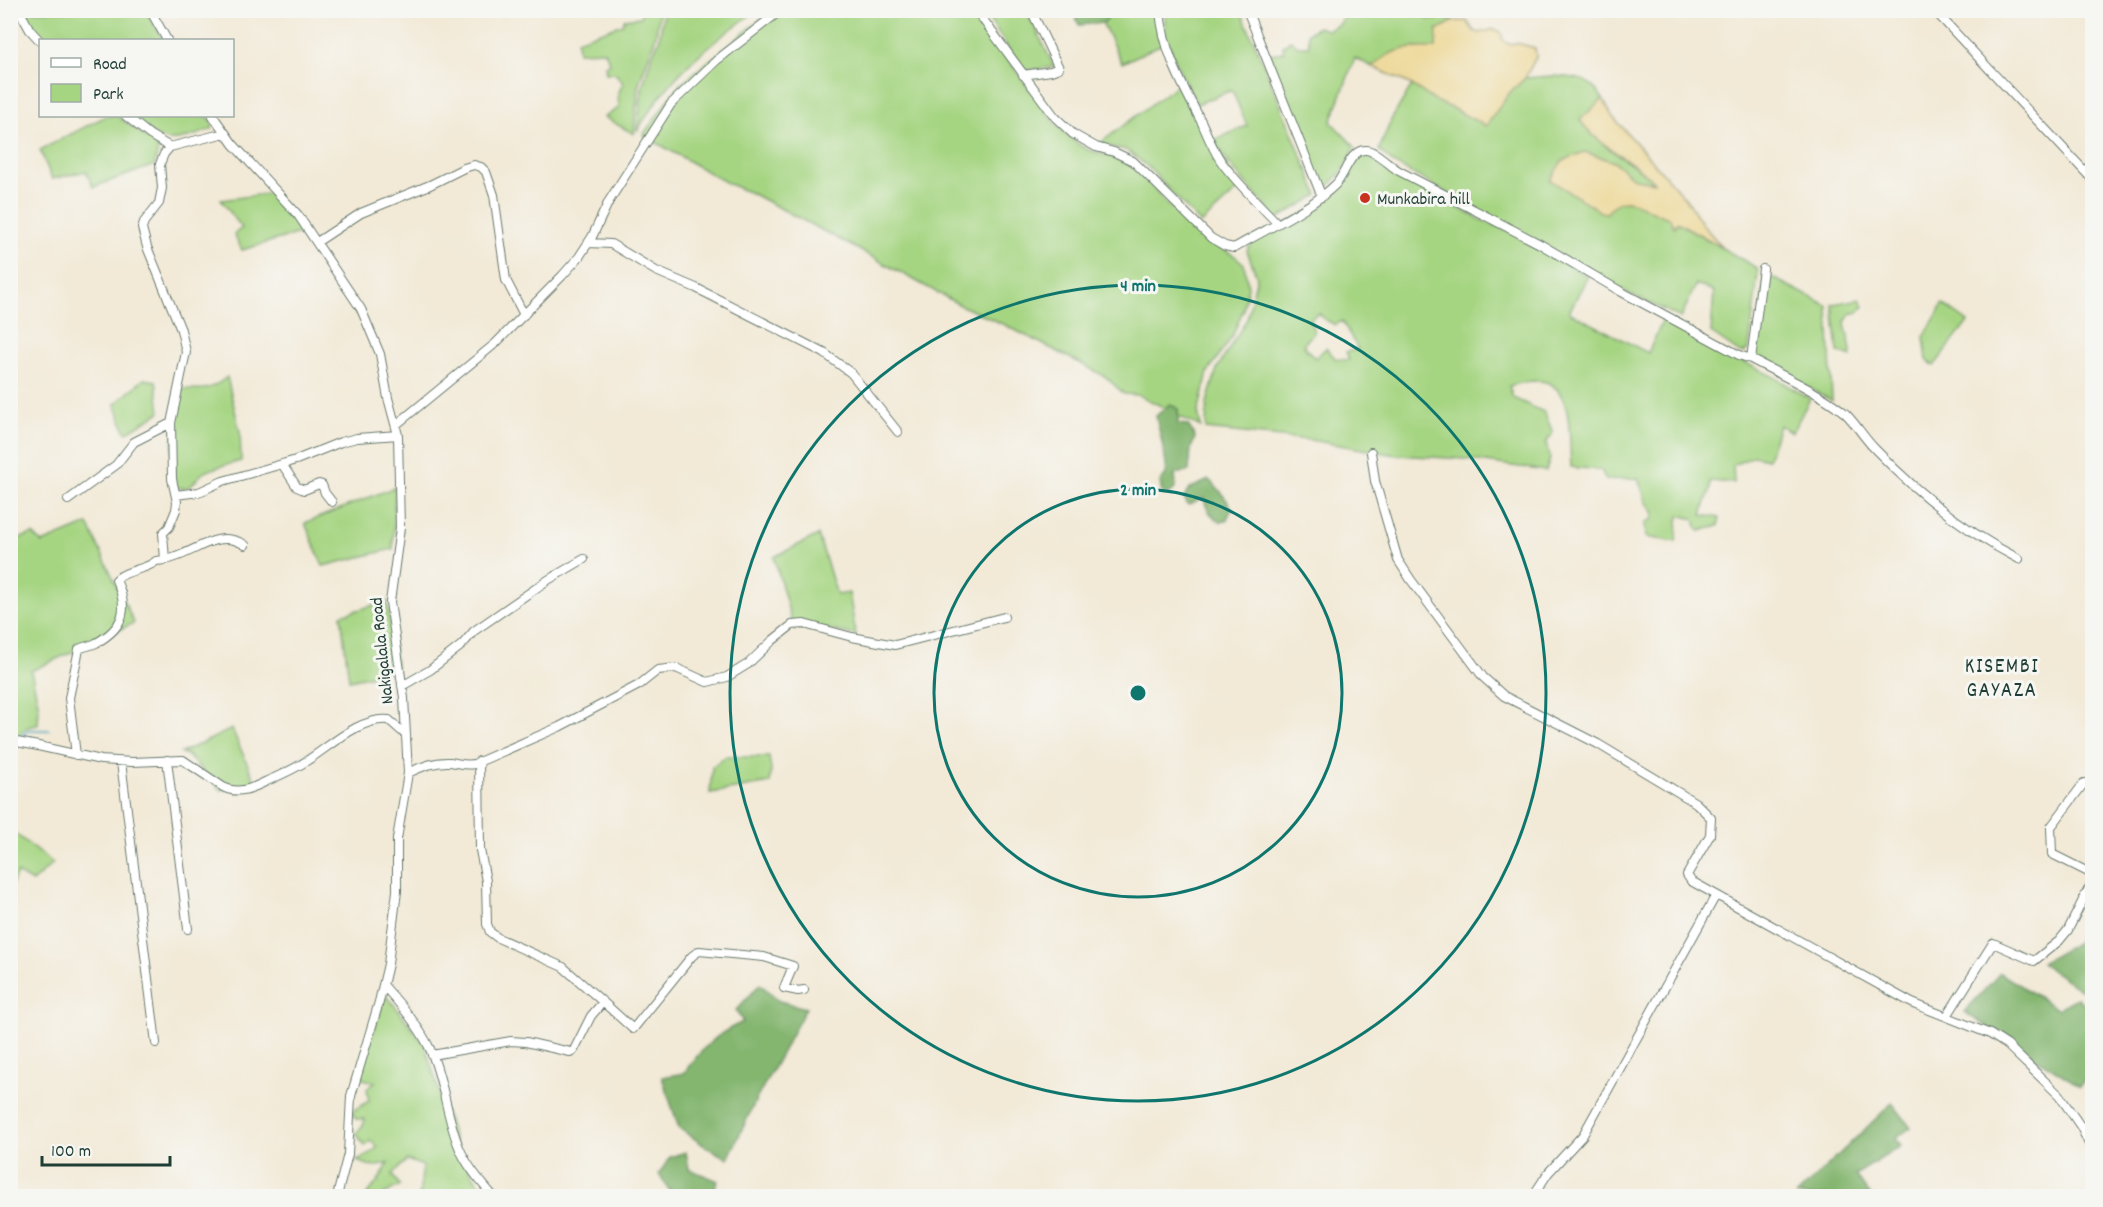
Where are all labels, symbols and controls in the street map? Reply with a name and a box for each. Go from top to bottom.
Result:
legend [39,39,234,117]
text: Road [93,53,127,78]
text: Park [93,83,124,108]
place label: Munkabira hill [1377,188,1471,213]
marker: Munkabira hill [1358,191,1372,205]
text: 4 min [1120,275,1156,300]
text: 2 min [1120,479,1156,504]
street label: Nakigalala Road [365,596,402,706]
district label: KISEMBI GAYAZA [1965,653,2039,707]
centre of rings [1128,683,1148,703]
scale bar [42,1129,170,1167]
text: 100 m [51,1140,91,1165]

